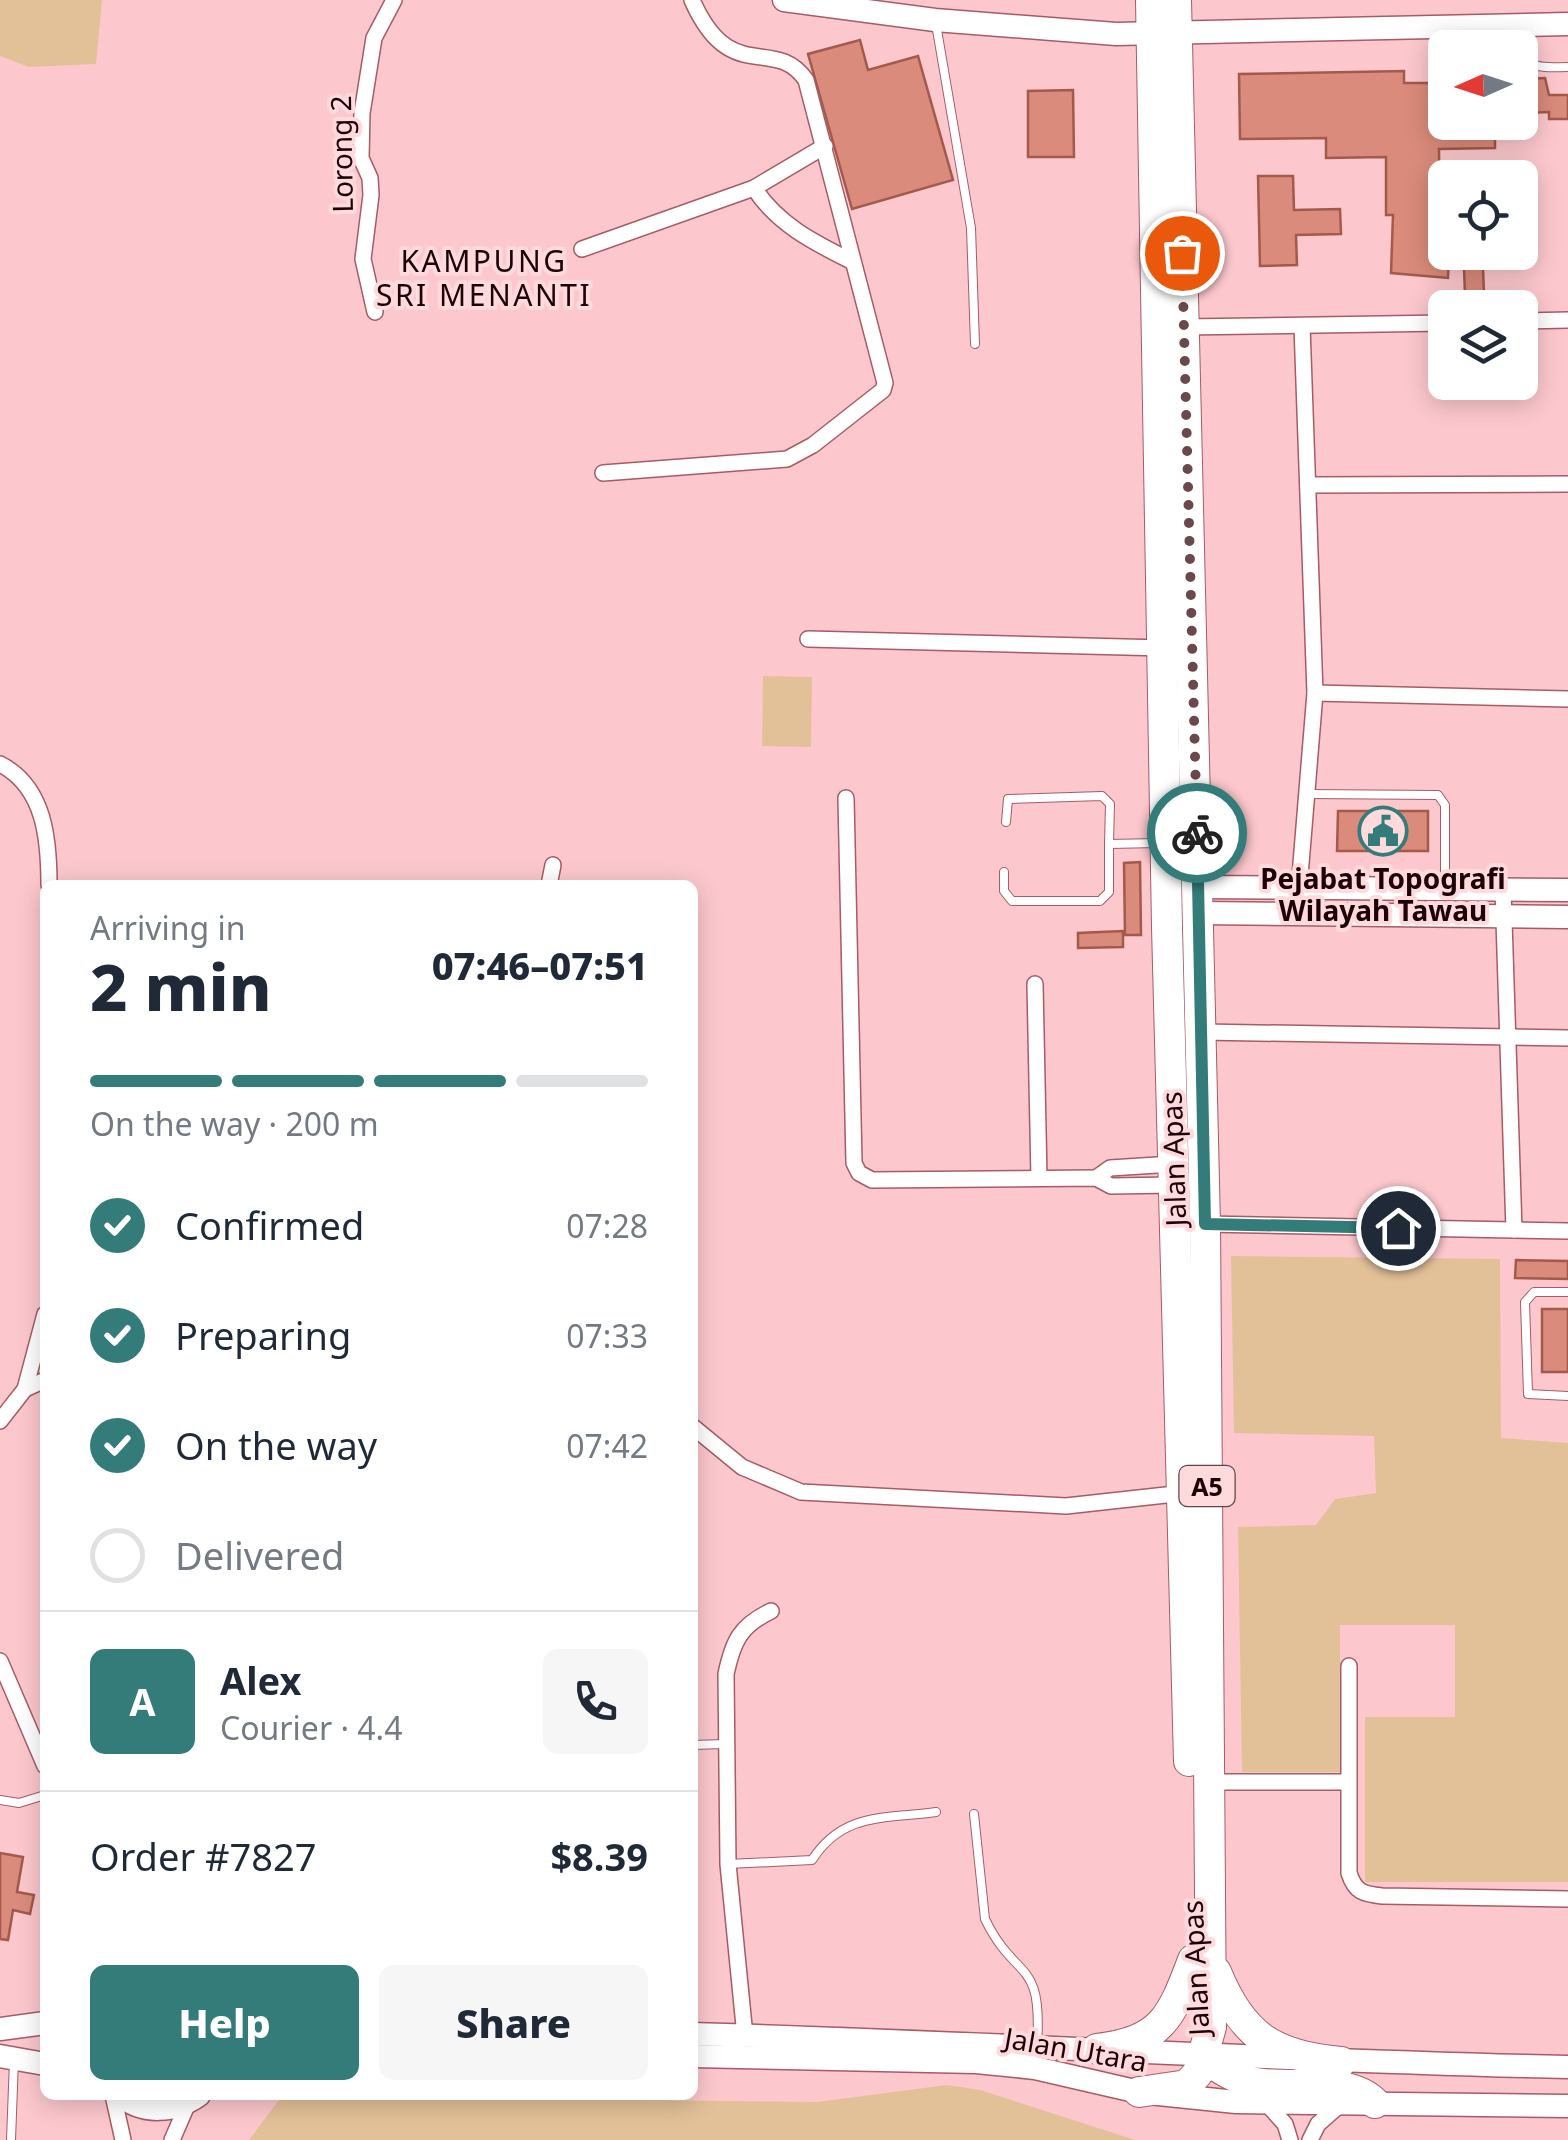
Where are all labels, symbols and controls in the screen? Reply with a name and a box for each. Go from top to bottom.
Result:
north arrow [1428,30,1538,140]
map controls [1428,30,1538,400]
street label: Lorong 2 [321,95,361,213]
button: locate [1428,160,1538,270]
pin [1140,211,1225,296]
icon: bag [1155,226,1210,281]
district label: KAMPUNG SRI MENANTI [376,240,592,315]
button: layers [1428,290,1538,400]
courier [1147,783,1247,883]
public building icon: Pejabat Topografi Wilayah Tawau [1357,805,1409,857]
icon: bike [1170,806,1225,861]
place label: Pejabat Topografi Wilayah Tawau [1260,859,1506,929]
text: Arriving in [90,906,245,949]
text: 07:46–07:51 [432,939,648,991]
text: 2 min [90,942,272,1030]
street label: Jalan Apas [1152,1091,1194,1230]
text: On the way · 200 m [90,1102,379,1145]
pin [1356,1186,1441,1271]
icon: check [90,1198,145,1253]
text: Confirmed [175,1199,364,1251]
icon: home [1371,1201,1426,1256]
text: 07:28 [566,1204,648,1247]
icon: check [90,1308,145,1363]
text: Preparing [175,1309,351,1361]
text: 07:33 [566,1314,648,1357]
icon: check [90,1418,145,1473]
text: On the way [175,1419,377,1471]
text: 07:42 [566,1424,648,1467]
road number: A5 [1180,1466,1234,1506]
text: Delivered [175,1529,344,1581]
button: phone [543,1649,648,1754]
text: Alex [220,1654,302,1706]
text: A [129,1675,156,1727]
text: Courier · 4.4 [220,1706,403,1749]
text: Order #7827 [90,1830,316,1882]
text: $8.39 [550,1830,648,1882]
street label: Jalan Apas [1172,1900,1218,2039]
button: Help [90,1965,359,2080]
button: Share [379,1965,648,2080]
street label: Jalan Utara [999,2017,1150,2080]

